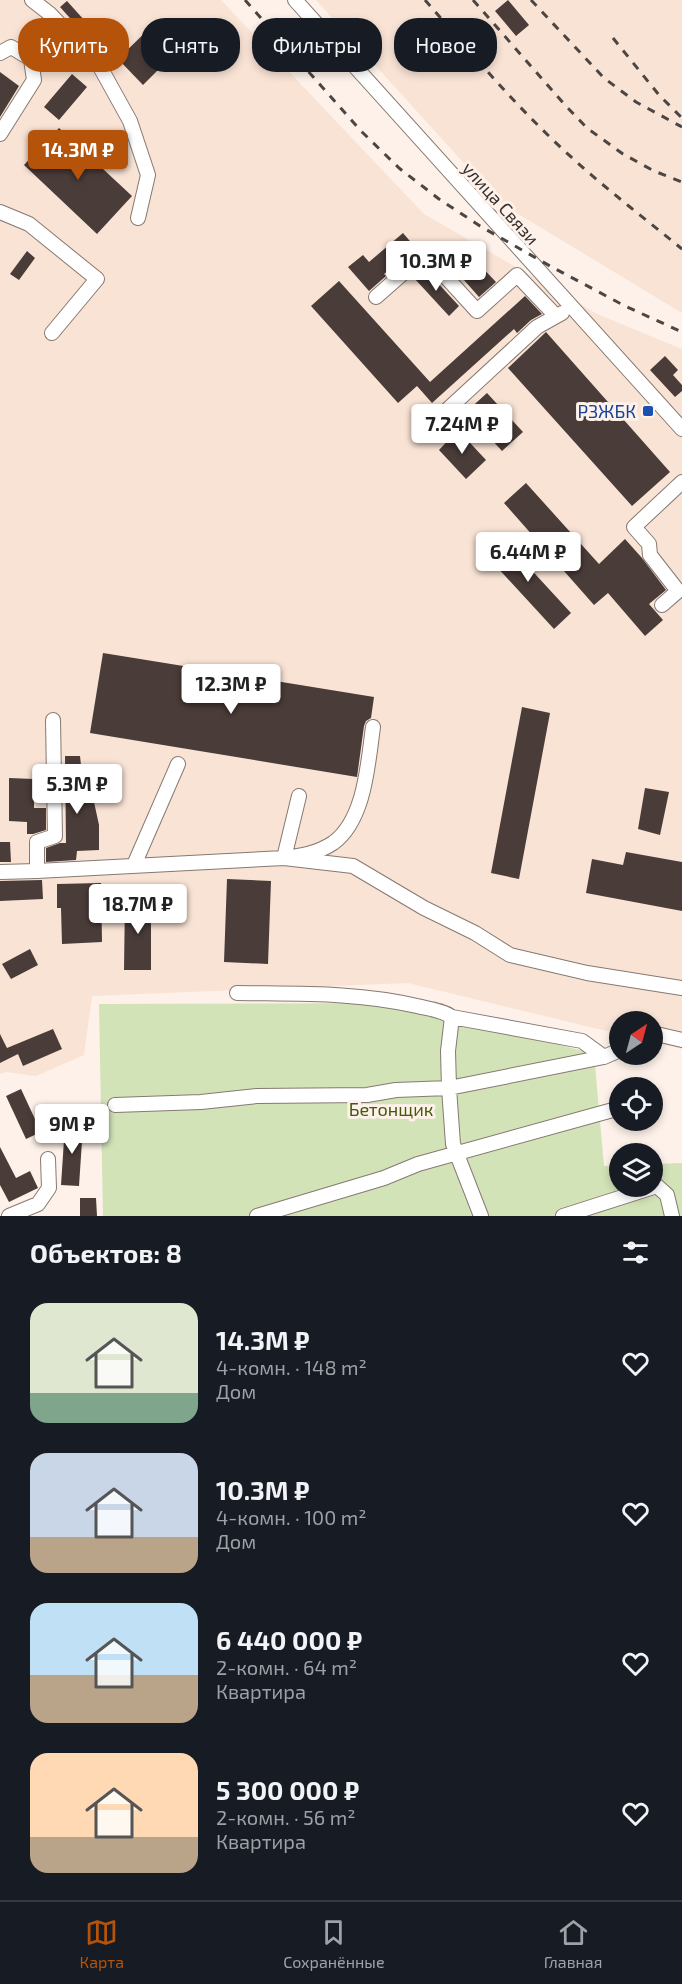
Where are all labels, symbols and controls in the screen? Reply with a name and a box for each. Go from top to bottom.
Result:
chip: Купить [18,18,129,72]
chip: Снять [141,18,240,72]
chip: Фильтры [252,18,382,72]
chip: Новое [394,18,497,72]
pin: 14.3M ₽ [23,130,133,181]
text: 14.3M ₽ [42,137,114,161]
street label: улица Связи [458,157,544,249]
pin: 10.3M ₽ [381,241,491,292]
text: 10.3M ₽ [400,248,472,272]
place label: РЗЖБК [578,400,636,422]
pin: 7.24M ₽ [407,404,517,455]
marker: РЗЖБК [641,404,655,418]
text: 7.24M ₽ [425,411,499,435]
pin: 6.44M ₽ [473,532,583,583]
text: 6.44M ₽ [490,539,566,563]
pin: 12.3M ₽ [176,664,286,715]
text: 12.3M ₽ [196,671,266,695]
pin: 5.3M ₽ [28,764,126,815]
text: 5.3M ₽ [46,771,108,795]
pin: 18.7M ₽ [83,884,193,935]
text: 18.7M ₽ [103,891,173,915]
north arrow [609,1011,663,1065]
map controls [609,1011,663,1197]
button: locate [609,1077,663,1131]
park label: Бетонщик [349,1098,434,1120]
pin: 9M ₽ [36,1104,108,1155]
text: 9M ₽ [49,1111,95,1135]
button: layers [609,1143,663,1197]
icon: filters [619,1236,652,1269]
text: Объектов: 8 [30,1237,182,1268]
text: 14.3M ₽ [216,1324,310,1355]
icon: home [78,1327,150,1399]
icon: heart [619,1347,652,1380]
text: 4-комн. · 148 m² [216,1355,367,1379]
text: Дом [216,1379,256,1403]
text: 10.3M ₽ [216,1474,310,1505]
icon: home [78,1477,150,1549]
icon: heart [619,1497,652,1530]
text: 4-комн. · 100 m² [216,1505,367,1529]
text: Дом [216,1529,256,1553]
text: 6 440 000 ₽ [216,1624,362,1655]
icon: home [78,1627,150,1699]
icon: heart [619,1647,652,1680]
text: 2-комн. · 64 m² [216,1655,357,1679]
text: Квартира [216,1679,306,1703]
text: 5 300 000 ₽ [216,1774,359,1805]
icon: home [78,1777,150,1849]
icon: heart [619,1797,652,1830]
text: 2-комн. · 56 m² [216,1805,356,1829]
text: Квартира [216,1829,306,1853]
tab: Карта [80,1916,124,1971]
tab: Сохранённые [283,1916,385,1971]
tab: Главная [544,1916,602,1971]

